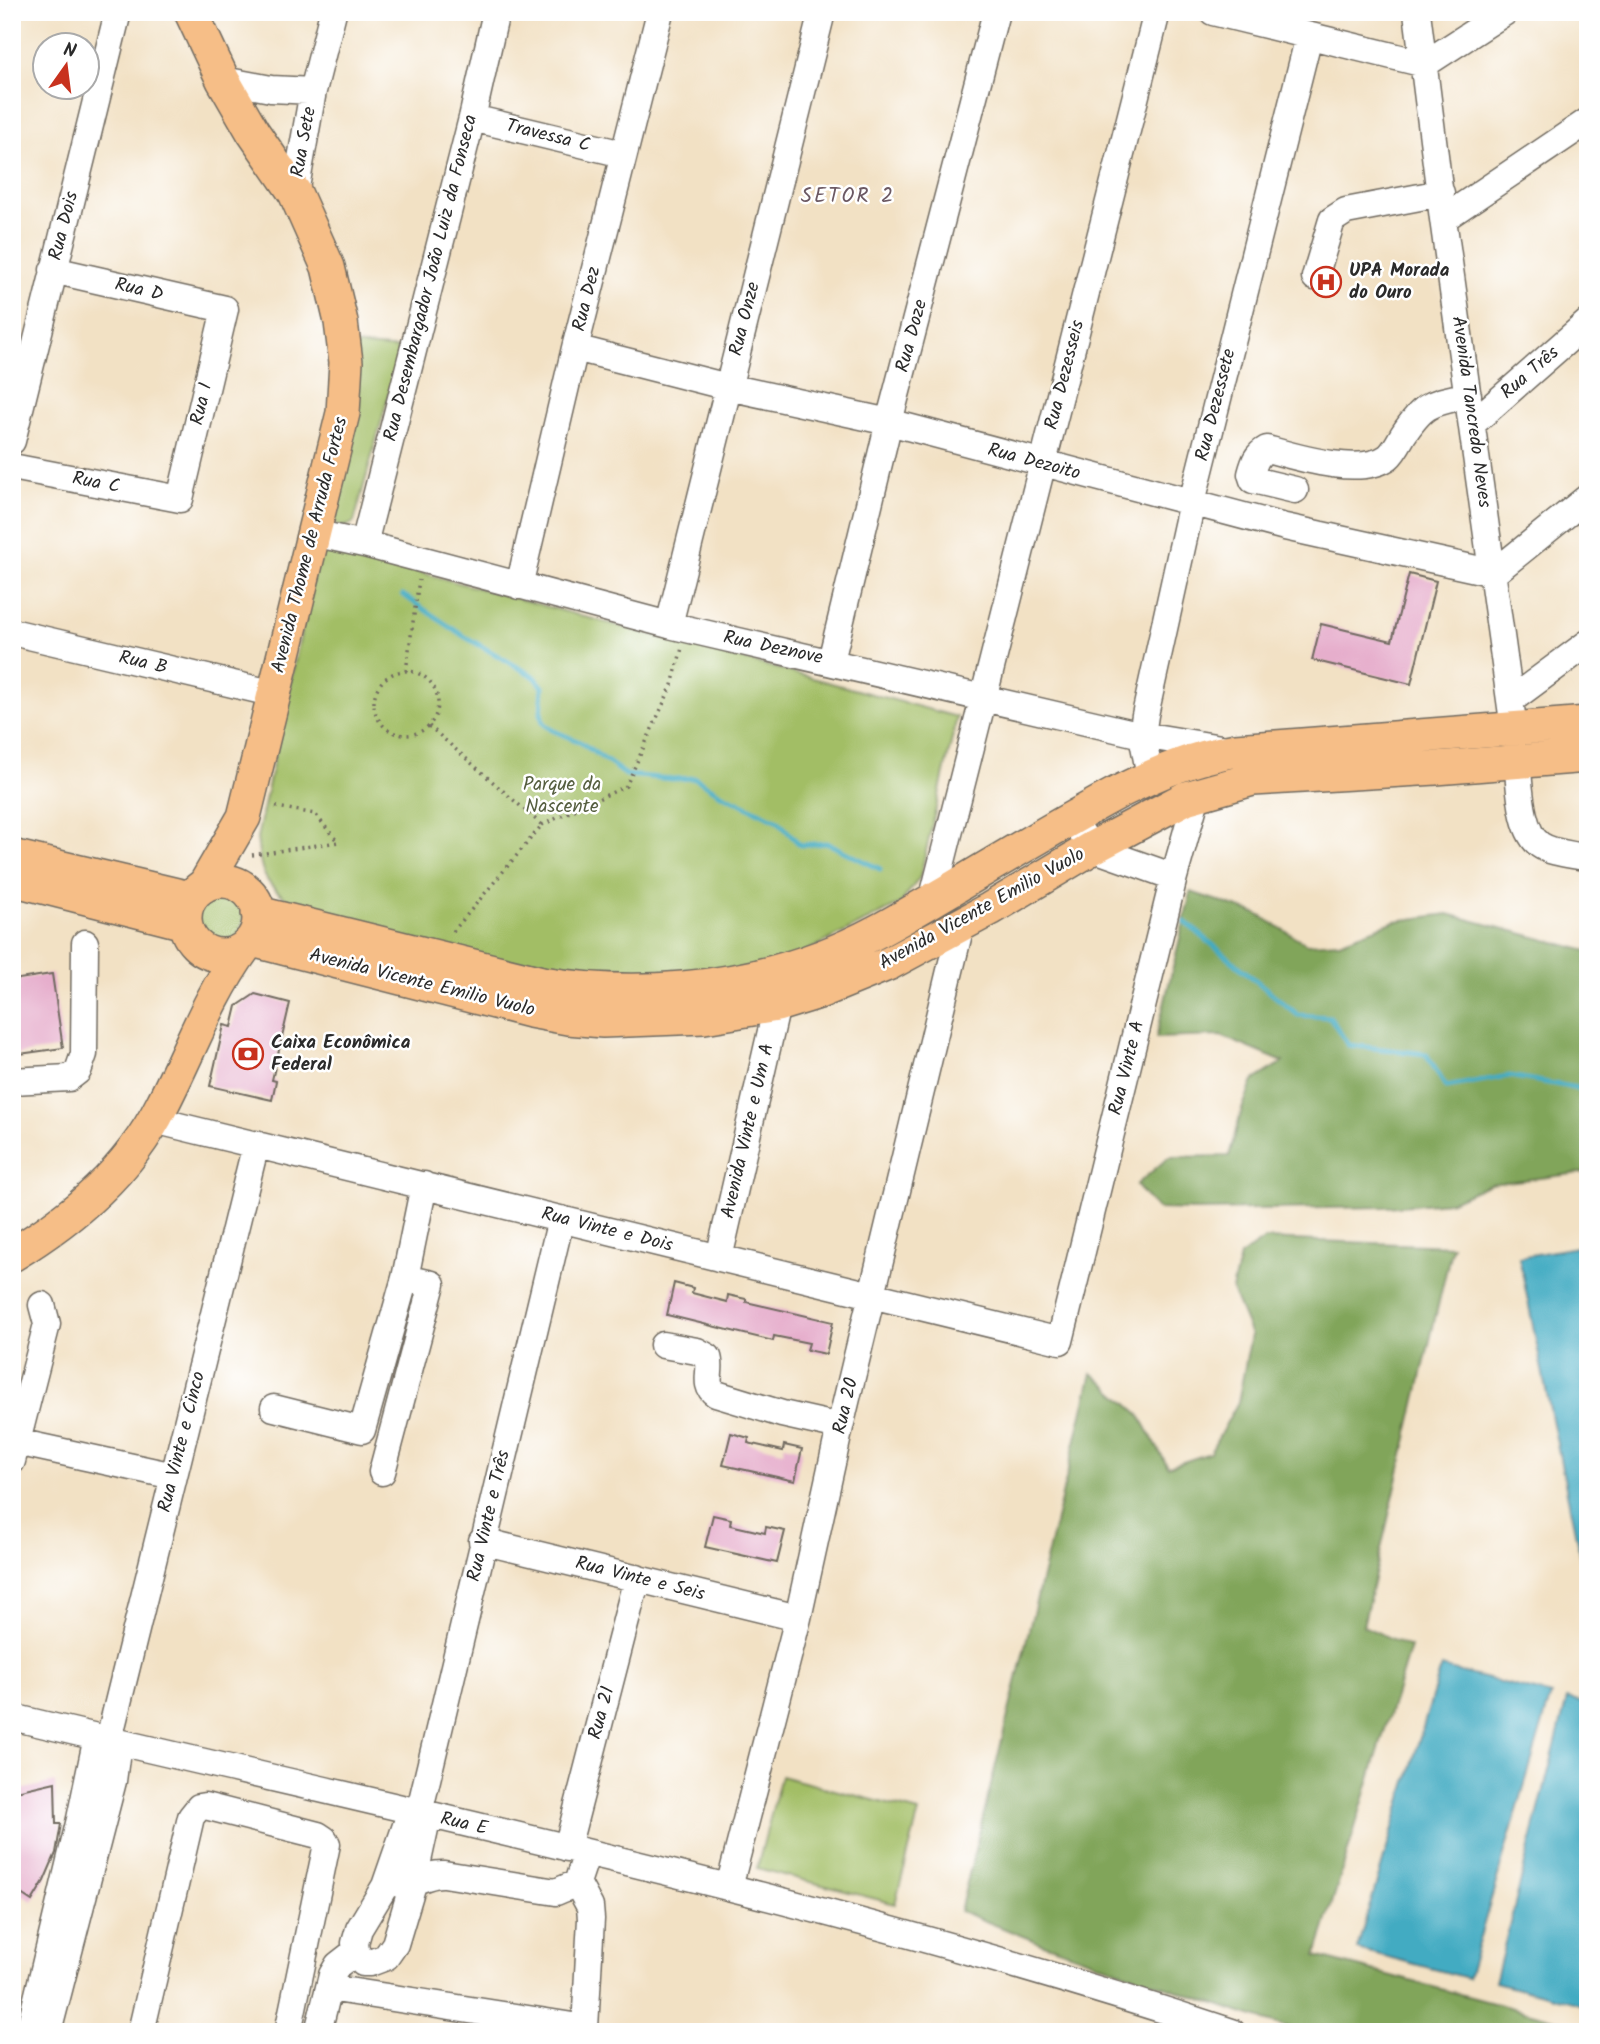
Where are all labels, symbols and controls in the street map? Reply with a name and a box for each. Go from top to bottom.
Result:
north arrow [32,32,102,102]
text: N [60,35,79,67]
street label: Rua Sete [283,104,325,180]
street label: Rua Desembargador João Luiz da Fonseca [376,111,486,445]
street label: Travessa C [503,111,593,161]
district label: SETOR 2 [801,180,895,213]
street label: Rua Dois [41,188,87,264]
place label: UPA Morada do Ouro [1349,256,1450,308]
street label: Rua Dez [564,263,610,335]
hospital icon: UPA Morada do Ouro [1309,265,1343,299]
street label: Rua D [112,270,166,310]
street label: Rua Onze [721,278,769,359]
street label: Rua Doze [888,296,936,376]
street label: Avenida Tancredo Neves [1443,314,1499,510]
street label: Rua Dezesseis [1037,317,1093,433]
street label: Rua Três [1494,339,1566,407]
street label: Rua Dezessete [1188,345,1245,464]
street label: Rua I [183,380,221,428]
street label: Avenida Thome de Arruda Fortes [264,414,356,676]
street label: Rua Dezoito [984,435,1084,489]
street label: Rua C [70,464,122,502]
street label: Rua Deznove [720,623,826,673]
street label: Rua B [116,643,170,683]
park label: Parque da Nascente [523,770,601,822]
street label: Avenida Vicente Emilio Vuolo [874,840,1090,978]
street label: Avenida Vicente Emilio Vuolo [306,940,538,1026]
street label: Rua Vinte A [1101,1018,1153,1118]
place label: Caixa Econômica Federal [271,1028,411,1080]
bank icon: Caixa Econômica Federal [231,1037,265,1071]
street label: Avenida Vinte e Um A [713,1040,783,1222]
street label: Rua Vinte e Dois [538,1199,676,1261]
street label: Rua Vinte e Cinco [150,1368,214,1516]
street label: Rua 20 [825,1375,867,1437]
street label: Rua Vinte e Três [459,1447,519,1585]
street label: Rua Vinte e Seis [572,1548,708,1610]
street label: Rua 21 [581,1683,623,1743]
street label: Rua E [437,1804,492,1844]

